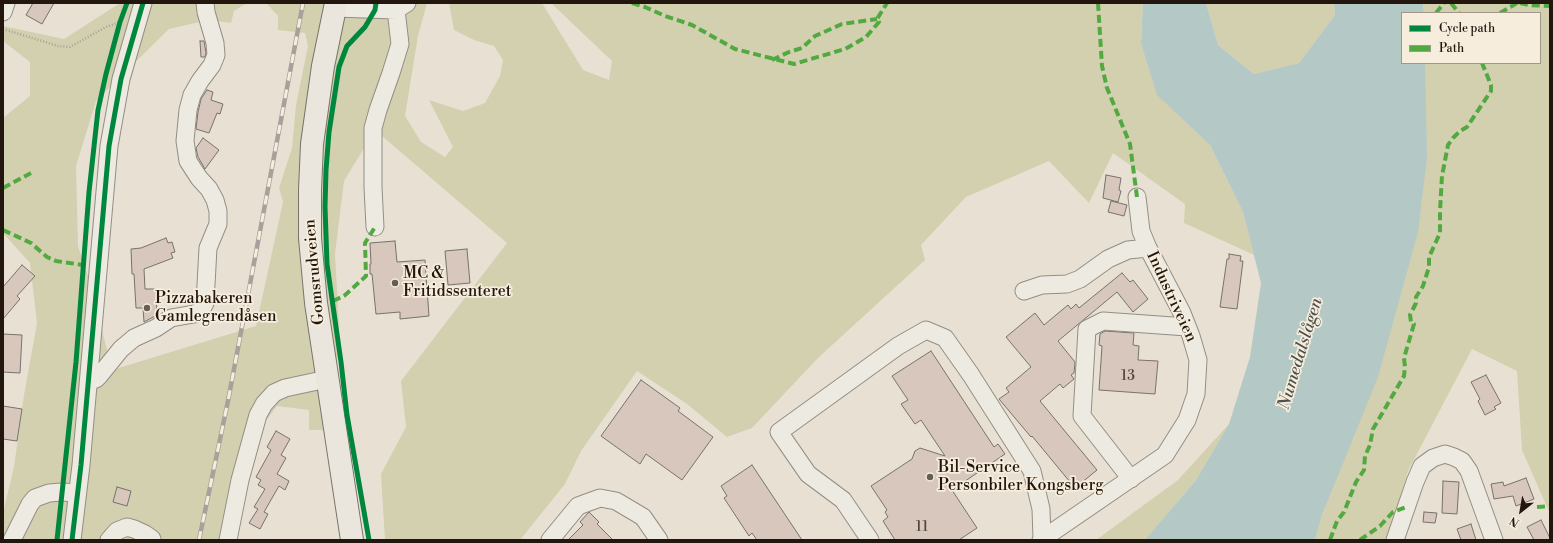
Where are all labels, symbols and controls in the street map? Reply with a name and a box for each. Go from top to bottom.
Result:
legend [1401,12,1541,64]
text: Cycle path [1439,21,1495,36]
text: Path [1439,41,1464,56]
street label: Gomsrudveien [301,218,329,326]
street label: Industriveien [1142,249,1200,345]
place label: MC & Fritidssenteret [403,264,511,302]
marker: MC & Fritidssenteret [390,278,400,288]
place label: Pizzabakeren Gamlegrendåsen [155,289,277,327]
water label: Numedalslågen [1274,296,1328,412]
marker: Pizzabakeren Gamlegrendåsen [142,303,152,313]
house number: 13 [1121,369,1135,385]
place label: Bil-Service Personbiler Kongsberg [938,458,1104,496]
marker: Bil-Service Personbiler Kongsberg [925,472,935,482]
north arrow [1501,491,1541,531]
text: N [1507,513,1522,530]
house number: 11 [916,520,928,536]

